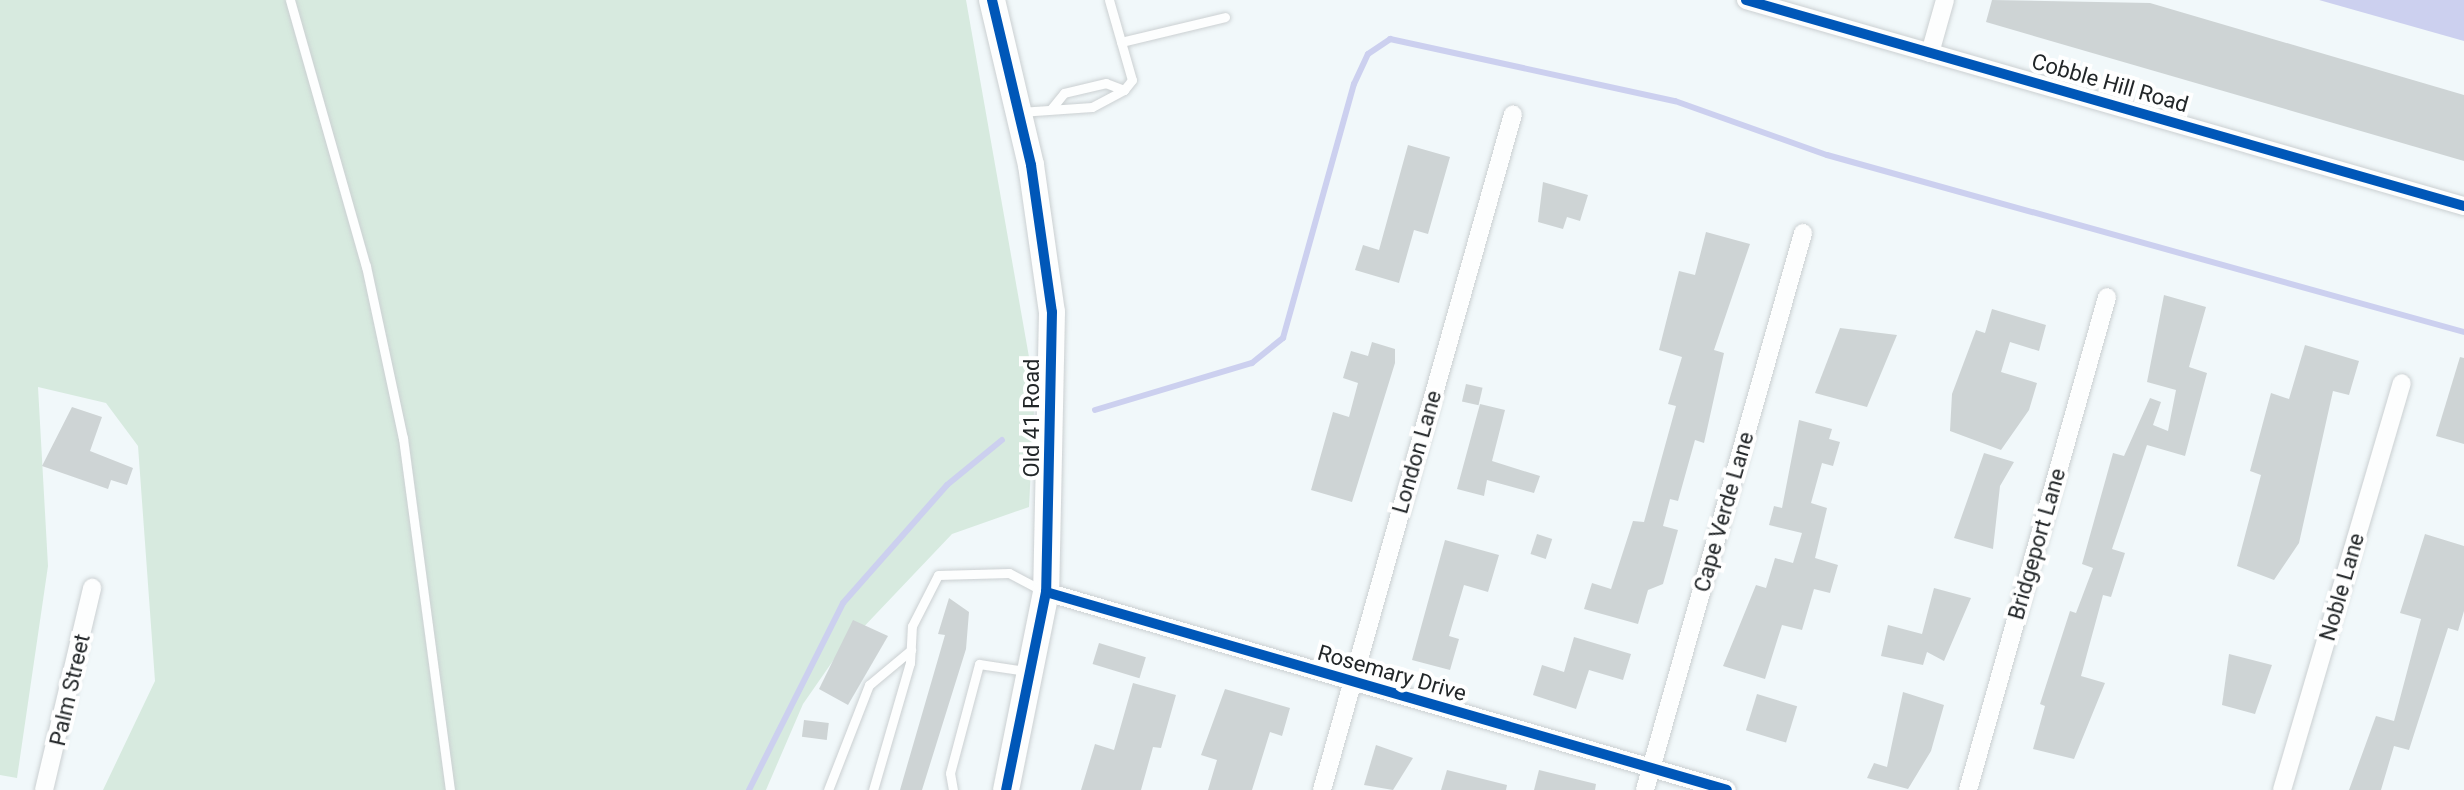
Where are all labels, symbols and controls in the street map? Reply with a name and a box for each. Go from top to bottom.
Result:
street label: Cobble Hill Road [2029,48,2191,118]
street label: Old 41 Road [1019,358,1045,478]
street label: London Lane [1387,387,1447,517]
street label: Cape Verde Lane [1689,429,1759,595]
street label: Bridgeport Lane [2003,465,2071,623]
street label: Noble Lane [2314,530,2370,644]
street label: Palm Street [44,632,96,748]
street label: Rosemary Drive [1315,639,1469,707]

